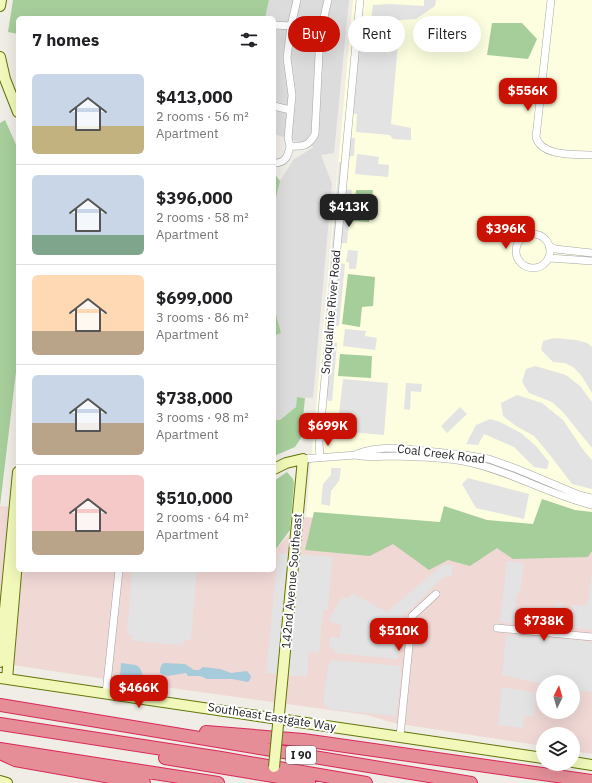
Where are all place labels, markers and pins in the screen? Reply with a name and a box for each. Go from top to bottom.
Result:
pin: $556K [500,78,556,112]
pin: $413K [321,194,377,228]
pin: $396K [478,216,534,250]
pin: $699K [300,413,356,447]
pin: $738K [516,608,572,642]
pin: $510K [371,618,427,652]
pin: $466K [111,675,167,709]

